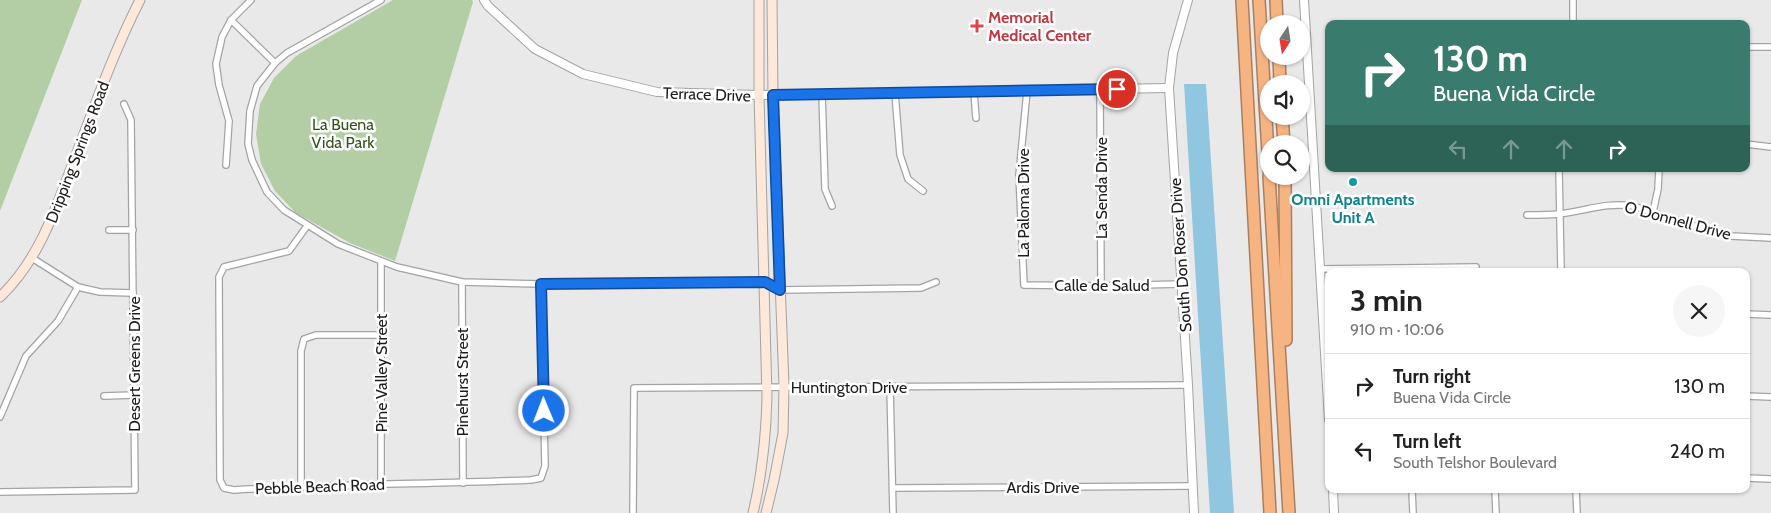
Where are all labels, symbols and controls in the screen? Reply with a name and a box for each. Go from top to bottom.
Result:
place label: Memorial Medical Center [988,8,1092,45]
north arrow [1260,15,1310,65]
map controls [1260,15,1310,185]
marker: Memorial Medical Center [970,19,984,33]
text: 130 m [1433,37,1528,80]
icon: right [1350,40,1415,105]
pin [1096,68,1138,110]
icon: arrive [1103,75,1131,103]
button: sound [1260,75,1310,125]
street label: Dripping Springs Road [42,79,113,226]
text: Buena Vida Circle [1433,80,1595,107]
street label: Terrace Drive [663,83,751,106]
park label: La Buena Vida Park [312,115,375,152]
button: search [1260,135,1310,185]
icon: left [1444,135,1472,163]
icon: ahead [1497,135,1525,163]
icon: ahead [1550,135,1578,163]
icon: right [1603,135,1631,163]
street label: La Senda Drive [1092,137,1111,239]
street label: La Paloma Drive [1014,148,1033,258]
marker: Omni Apartments Unit A [1347,176,1359,188]
street label: South Don Roser Drive [1166,177,1195,333]
place label: Omni Apartments Unit A [1291,190,1415,227]
street label: O Donnell Drive [1623,197,1733,244]
street label: Calle de Salud [1054,276,1150,295]
text: 3 min [1350,282,1423,319]
button: close [1673,285,1725,337]
street label: Desert Greens Drive [125,296,144,432]
street label: Pine Valley Street [372,313,391,432]
text: 910 m · 10:06 [1350,320,1444,339]
street label: Pinehurst Street [453,327,472,436]
text: Turn right [1393,365,1471,388]
icon: right [1350,372,1378,400]
text: 130 m [1674,375,1725,398]
street label: Huntington Drive [791,378,907,397]
position arrow [517,384,569,436]
text: Buena Vida Circle [1393,388,1511,407]
text: Turn left [1393,430,1461,453]
icon: left [1350,437,1378,465]
text: 240 m [1670,440,1725,463]
text: South Telshor Boulevard [1393,453,1557,472]
street label: Pebble Beach Road [255,475,385,498]
street label: Ardis Drive [1006,478,1080,497]

